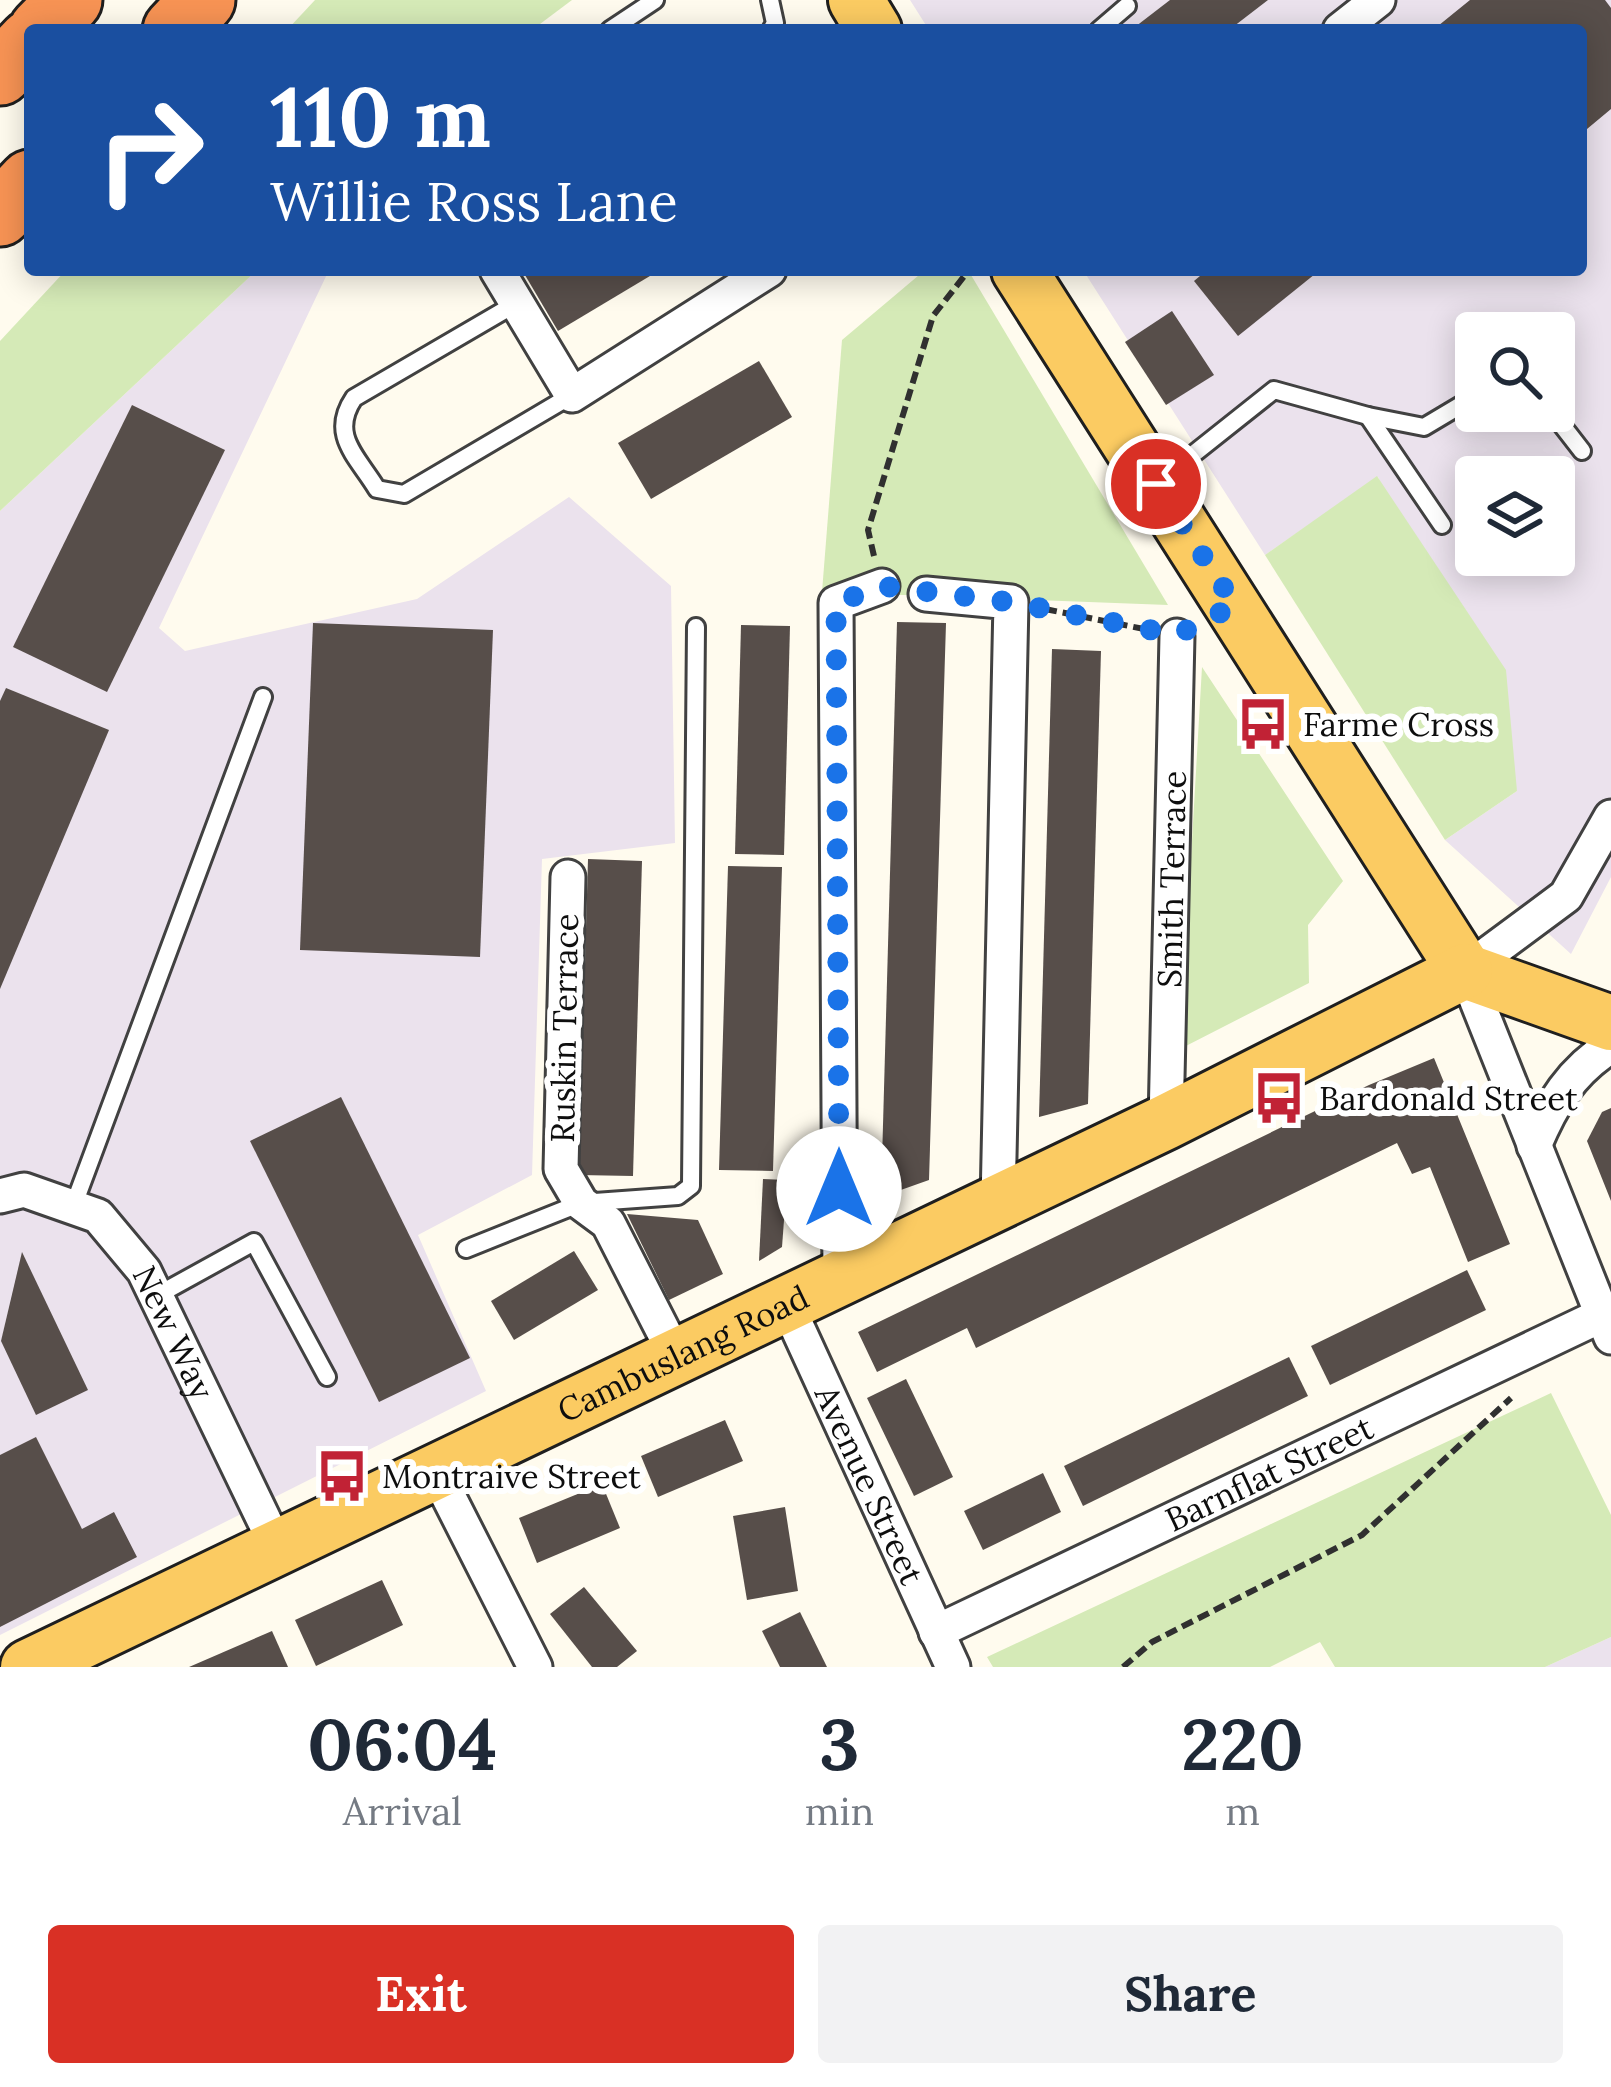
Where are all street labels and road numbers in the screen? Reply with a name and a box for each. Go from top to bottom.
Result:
street label: Smith Terrace [1148,770,1195,988]
street label: Ruskin Terrace [541,913,587,1143]
street label: New Way [124,1259,224,1407]
street label: Cambuslang Road [550,1275,815,1431]
street label: Avenue Street [805,1378,933,1591]
street label: Barnflat Street [1159,1406,1380,1541]

